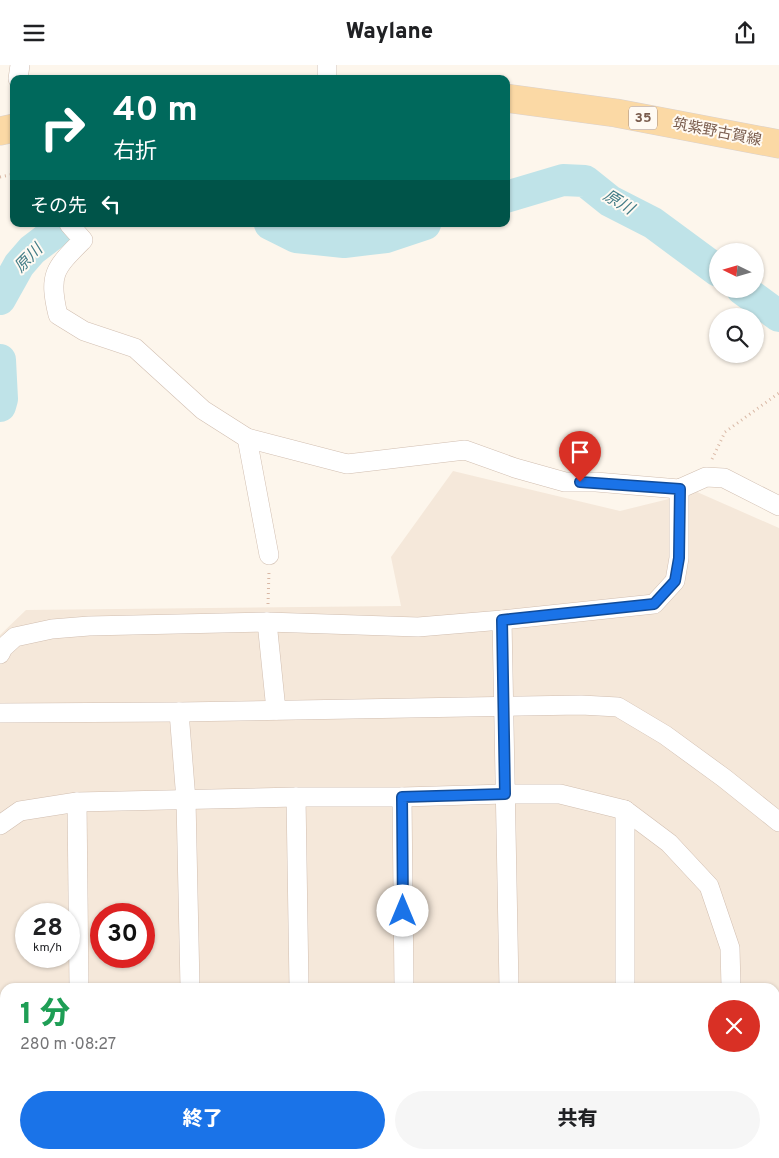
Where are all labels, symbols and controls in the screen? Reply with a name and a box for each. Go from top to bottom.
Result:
icon: menu [20,19,48,47]
text: Waylane [346,19,433,46]
icon: share [731,19,759,47]
text: 40 m [113,89,198,133]
icon: right [30,95,95,160]
road number: 35 [629,107,657,129]
street label: 筑紫野古賀線 [671,115,763,151]
text: 右折 [113,139,157,166]
water label: 原川 [599,186,639,221]
icon: left [97,190,125,218]
text: その先 [30,195,87,219]
water label: 原川 [11,239,49,277]
north arrow [709,243,764,297]
map controls [709,243,764,363]
button: search [709,308,764,363]
pin [559,431,601,482]
icon: arrive [566,438,594,466]
position arrow [376,884,428,936]
speed limit sign: 30 [90,903,155,968]
text: 28 [32,913,63,945]
text: km/h [33,940,62,956]
text: 1 分 [20,997,70,1034]
button: close [708,1000,760,1052]
text: 280 m · 08:27 [20,1035,116,1055]
button: 終了 [20,1091,385,1149]
button: 共有 [395,1091,760,1149]

